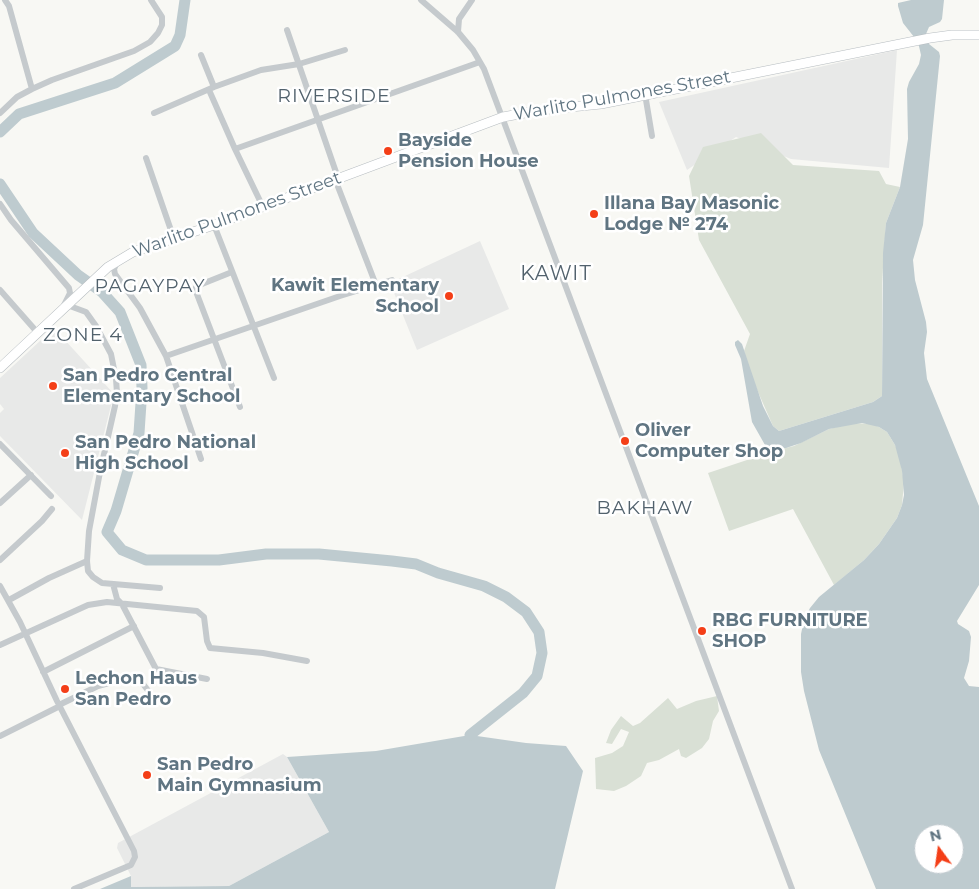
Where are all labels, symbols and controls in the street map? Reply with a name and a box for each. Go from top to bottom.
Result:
street label: Warlito Pulmones Street [512,66,732,126]
district label: RIVERSIDE [276,85,392,107]
place label: Bayside Pension House [398,130,539,172]
marker: Bayside Pension House [382,145,394,157]
street label: Warlito Pulmones Street [130,167,344,263]
place label: Illana Bay Masonic Lodge № 274 [604,193,779,235]
marker: Illana Bay Masonic Lodge № 274 [588,208,600,220]
district label: KAWIT [520,262,592,286]
district label: PAGAYPAY [93,275,207,297]
place label: Kawit Elementary School [271,275,439,318]
marker: Kawit Elementary School [443,290,455,302]
district label: ZONE 4 [42,324,124,346]
place label: San Pedro Central Elementary School [63,365,240,408]
marker: San Pedro Central Elementary School [47,380,59,392]
place label: Oliver Computer Shop [635,420,783,462]
place label: San Pedro National High School [75,432,256,474]
marker: Oliver Computer Shop [619,435,631,447]
marker: San Pedro National High School [59,447,71,459]
district label: BAKHAW [596,497,694,519]
place label: RBG FURNITURE SHOP [712,610,868,652]
marker: RBG FURNITURE SHOP [696,625,708,637]
place label: Lechon Haus San Pedro [75,668,197,711]
marker: Lechon Haus San Pedro [59,683,71,695]
place label: San Pedro Main Gymnasium [157,754,322,796]
marker: San Pedro Main Gymnasium [141,769,153,781]
north arrow [914,824,964,874]
text: N [928,825,943,846]

